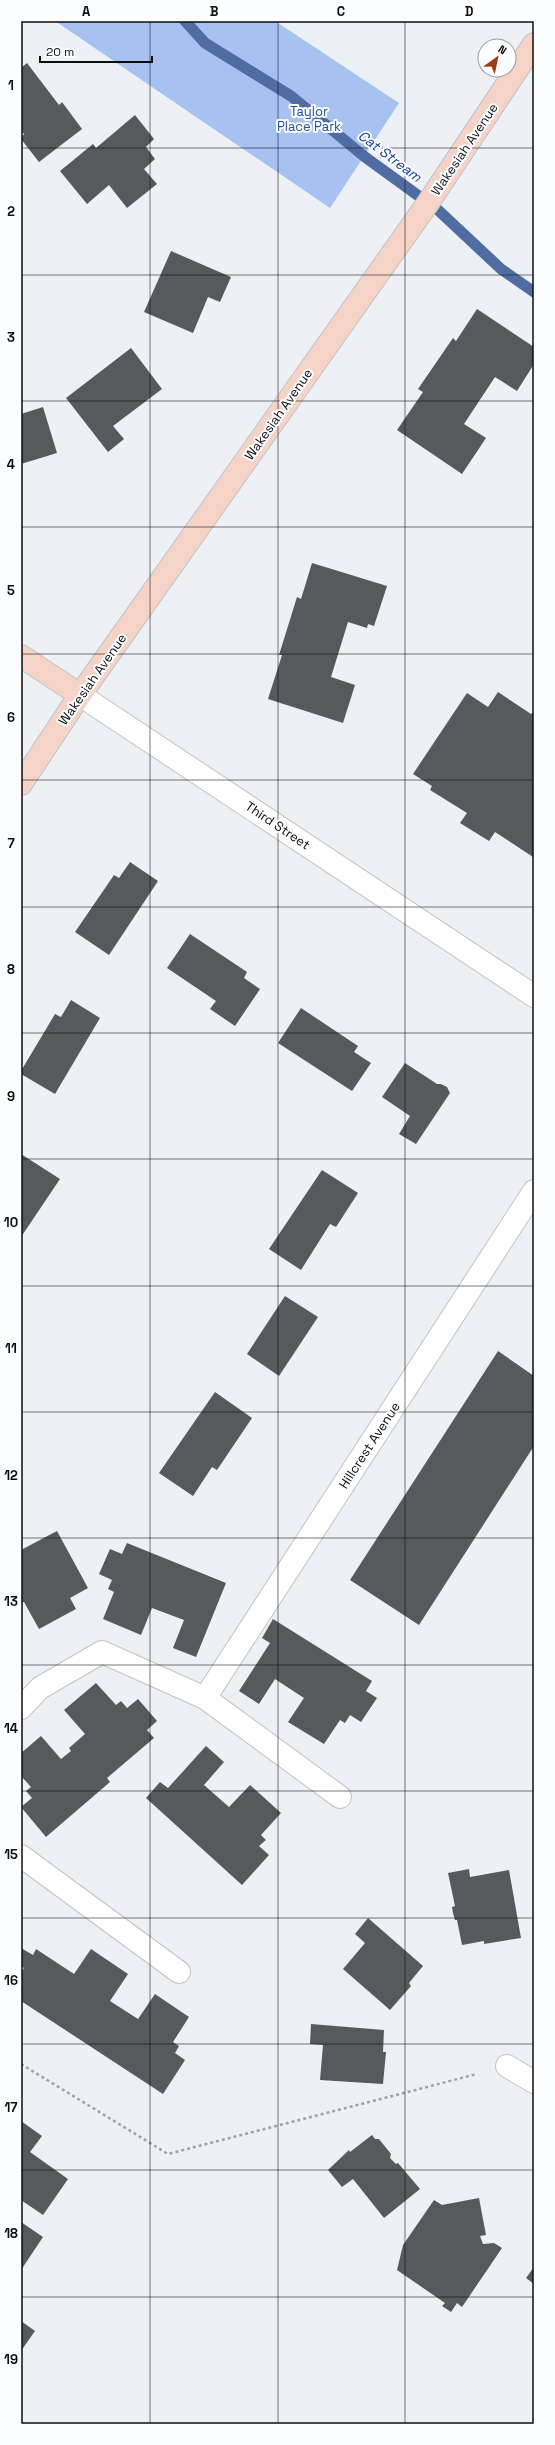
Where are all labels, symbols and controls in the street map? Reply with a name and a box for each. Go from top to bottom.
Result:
text: A [82,3,91,20]
text: B [210,3,219,20]
text: C [337,3,345,20]
text: D [465,3,474,20]
scale bar [40,38,152,64]
north arrow [477,38,517,78]
text: N [496,42,509,57]
text: 20 m [46,44,74,60]
text: 1 [8,77,14,94]
street label: Wakesiah Avenue [427,100,502,199]
park label: Taylor Place Park [277,103,341,135]
water label: Cat Stream [355,126,426,186]
text: 2 [7,203,15,220]
text: 3 [7,329,15,346]
street label: Wakesiah Avenue [241,365,316,463]
text: 4 [7,456,15,473]
text: 5 [7,582,15,599]
street label: Wakesiah Avenue [55,630,130,728]
text: 6 [7,709,15,726]
street label: Third Street [242,797,314,853]
text: 7 [7,835,15,852]
text: 8 [7,961,15,978]
text: 9 [7,1088,15,1105]
text: 10 [4,1214,18,1231]
text: 11 [5,1340,17,1357]
street label: Hillcrest Avenue [335,1399,404,1492]
text: 12 [4,1467,18,1484]
text: 13 [4,1593,18,1610]
text: 14 [4,1720,18,1737]
text: 15 [4,1846,18,1863]
text: 16 [4,1972,18,1989]
text: 17 [4,2099,18,2116]
text: 18 [4,2225,18,2242]
text: 19 [4,2351,18,2368]

